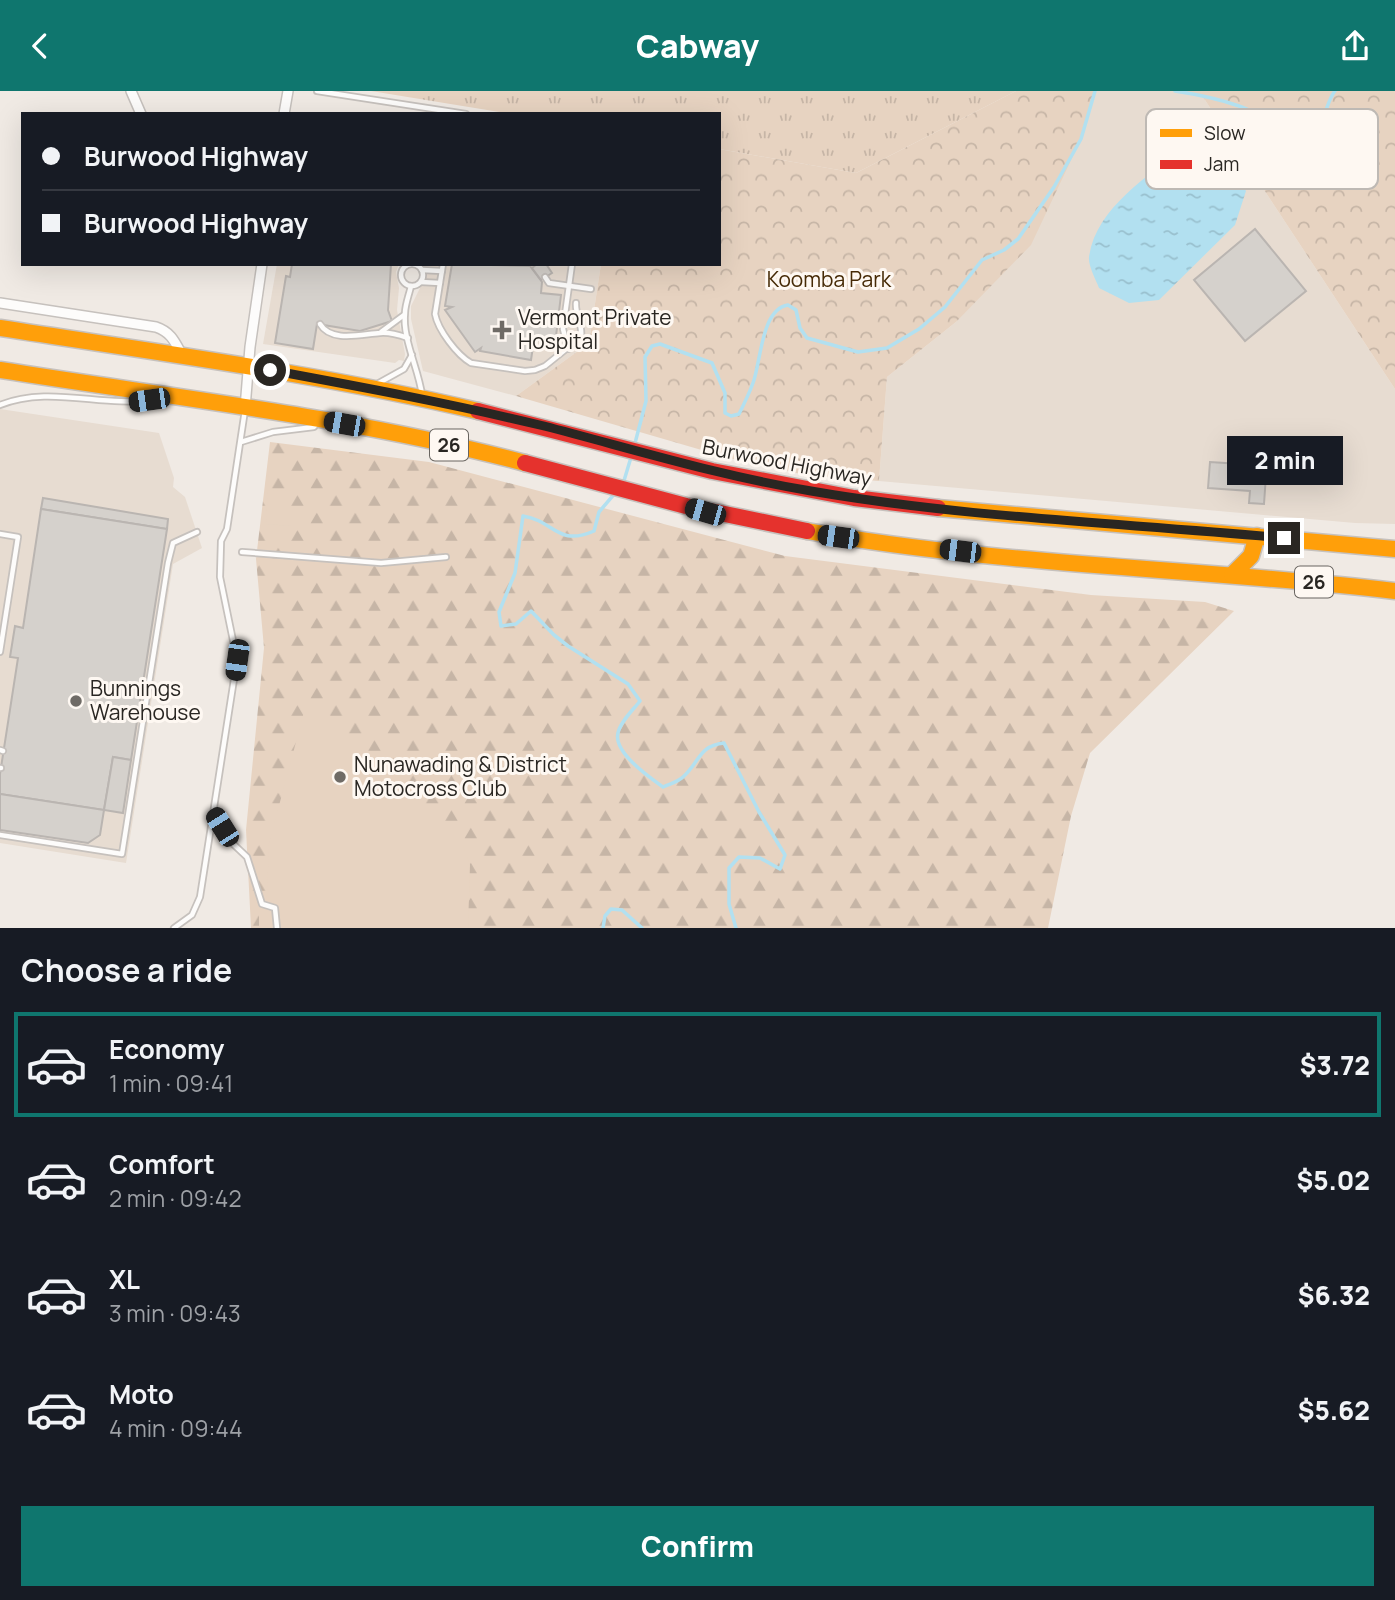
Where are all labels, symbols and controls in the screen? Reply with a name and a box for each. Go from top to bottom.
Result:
text: Cabway [636,24,759,68]
icon: back [21,27,59,65]
icon: share [1336,27,1374,65]
legend [1146,109,1378,189]
text: Slow [1204,120,1246,146]
text: Burwood Highway [84,138,308,174]
text: Jam [1204,151,1239,177]
text: Burwood Highway [84,205,308,241]
park label: Koomba Park [767,265,892,293]
place label: Vermont Private Hospital [518,303,672,355]
marker: Vermont Private Hospital [492,320,512,340]
route start [254,354,286,386]
car [127,387,172,413]
car [322,410,367,438]
road number: 26 [430,429,468,461]
street label: Burwood Highway [700,432,874,492]
callout: 2 min [1226,437,1342,485]
text: 2 min [1255,444,1316,476]
car [682,496,729,528]
route end [1268,522,1300,554]
car [816,524,861,550]
car [938,538,983,564]
road number: 26 [1295,567,1333,597]
car [224,638,251,682]
place label: Bunnings Warehouse [90,674,201,726]
marker: Bunnings Warehouse [68,693,84,709]
place label: Nunawading & District Motocross Club [354,750,567,802]
marker: Nunawading & District Motocross Club [332,769,348,785]
car [202,804,243,850]
text: Choose a ride [21,948,232,992]
text: Economy [109,1031,224,1067]
icon: car [25,1033,88,1096]
text: $3.72 [1300,1047,1370,1083]
text: 1 min · 09:41 [109,1067,233,1099]
text: Comfort [109,1146,215,1182]
icon: car [25,1148,88,1211]
text: $5.02 [1296,1162,1370,1198]
text: 2 min · 09:42 [109,1182,242,1214]
text: XL [109,1261,140,1297]
icon: car [25,1263,88,1326]
text: $6.32 [1298,1277,1370,1313]
text: 3 min · 09:43 [109,1297,241,1329]
text: Moto [109,1376,174,1412]
icon: car [25,1378,88,1441]
text: $5.62 [1298,1392,1370,1428]
text: 4 min · 09:44 [109,1412,243,1444]
button: Confirm [21,1506,1374,1586]

